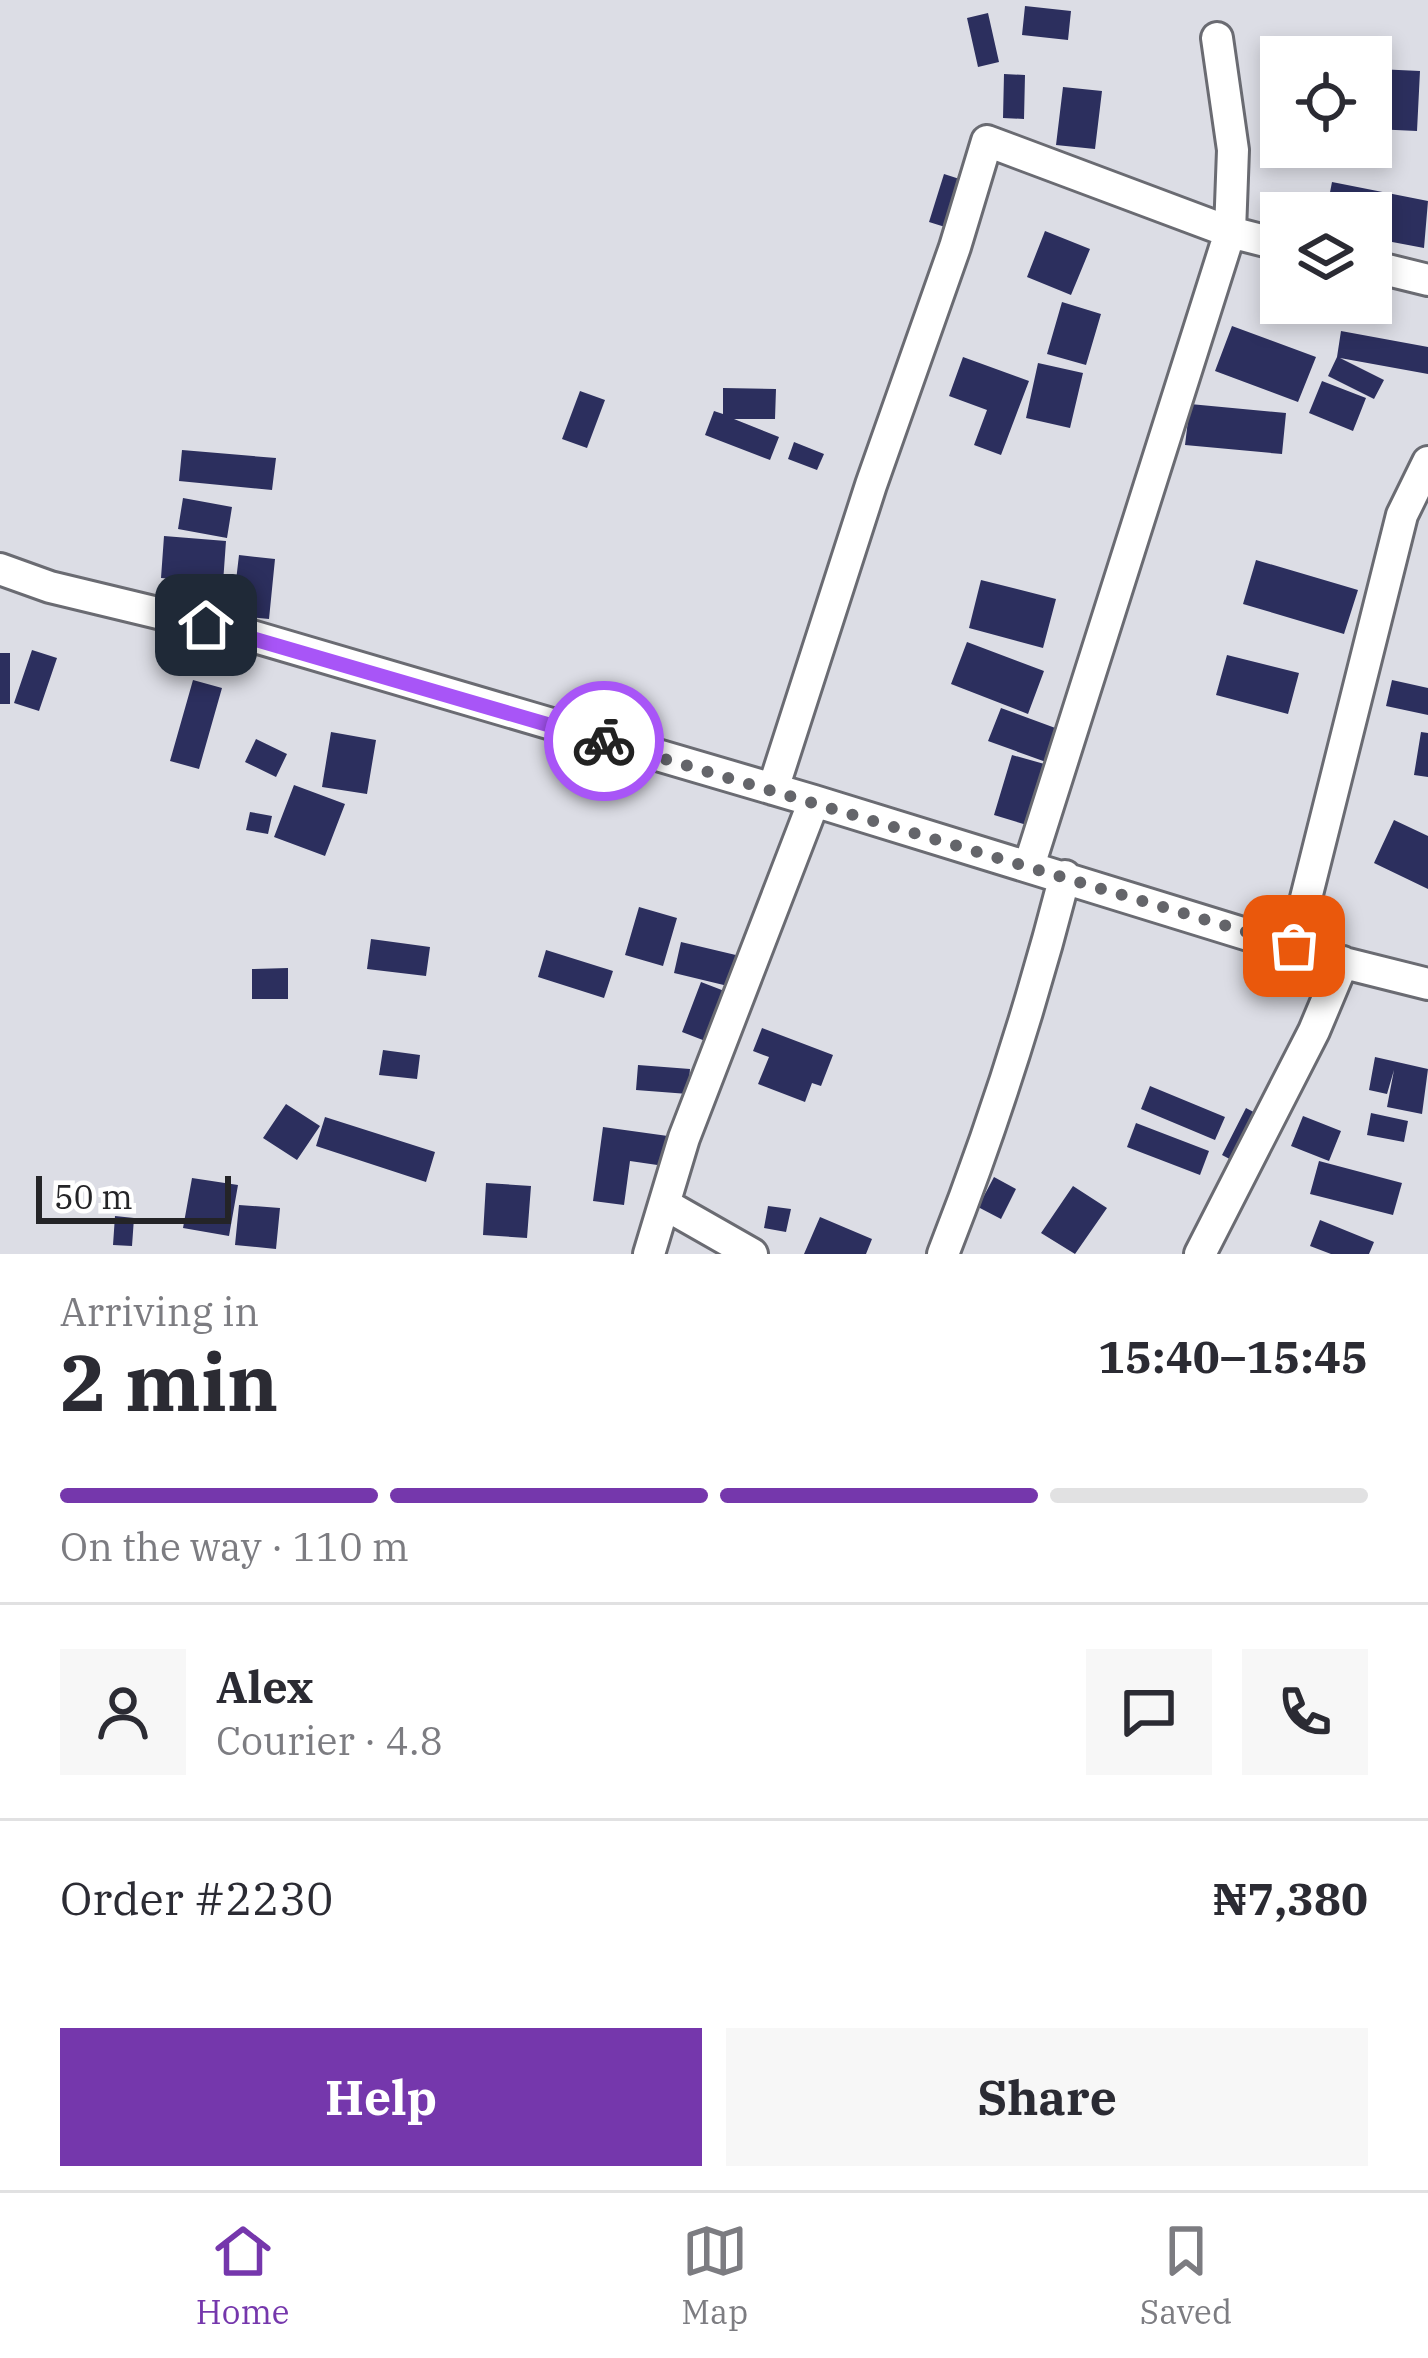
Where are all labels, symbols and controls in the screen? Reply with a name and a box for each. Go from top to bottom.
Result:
map controls [1260,36,1392,324]
button: locate [1260,36,1392,168]
button: layers [1260,192,1392,324]
pin [155,574,257,676]
icon: home [173,592,239,658]
courier [544,681,664,801]
icon: bike [571,708,637,774]
pin [1243,895,1345,997]
icon: bag [1261,913,1327,979]
scale bar [36,1170,231,1223]
text: 50 m [54,1175,133,1218]
text: Arriving in [60,1286,259,1337]
text: 15:40–15:45 [1098,1327,1368,1385]
text: 2 min [60,1331,278,1432]
text: On the way · 110 m [60,1521,409,1572]
button: person [60,1649,186,1775]
button: chat [1086,1649,1212,1775]
button: phone [1242,1649,1368,1775]
text: Alex [216,1657,313,1715]
text: Courier · 4.8 [216,1715,443,1766]
text: Order #2230 [60,1869,333,1927]
text: ₦7,380 [1213,1869,1368,1927]
button: Help [60,2028,702,2166]
button: Share [726,2028,1368,2166]
tab: Home [196,2218,290,2333]
tab: Map [681,2218,748,2333]
tab: Saved [1140,2218,1232,2333]

